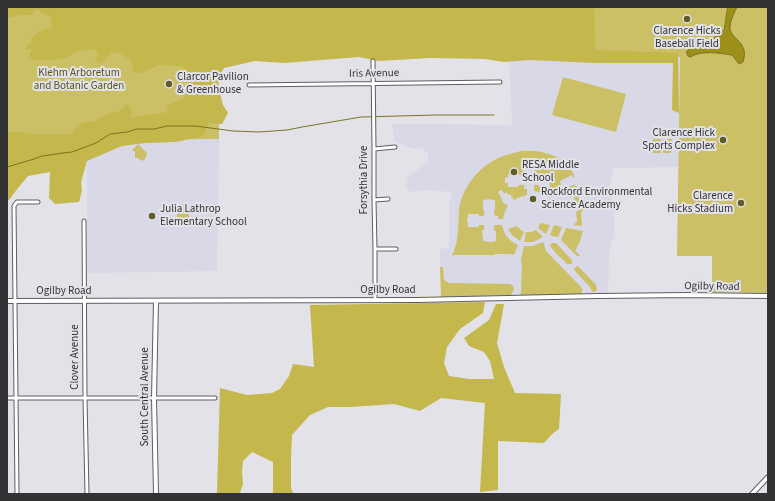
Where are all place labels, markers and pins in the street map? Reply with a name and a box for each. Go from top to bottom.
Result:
marker: Clarence Hicks Baseball Field [682,14,692,24]
place label: Clarence Hicks Baseball Field [653,25,721,51]
place label: Clarcor Pavilion & Greenhouse [177,71,249,97]
marker: Clarcor Pavilion & Greenhouse [164,79,174,89]
place label: Clarence Hick Sports Complex [642,127,715,153]
marker: Clarence Hick Sports Complex [718,135,728,145]
place label: RESA Middle School [522,159,579,185]
marker: RESA Middle School [509,167,519,177]
place label: Rockford Environmental Science Academy [541,186,652,212]
place label: Clarence Hicks Stadium [667,190,733,216]
marker: Rockford Environmental Science Academy [528,194,538,204]
marker: Clarence Hicks Stadium [736,198,746,208]
place label: Julia Lathrop Elementary School [160,203,247,229]
marker: Julia Lathrop Elementary School [147,211,157,221]

